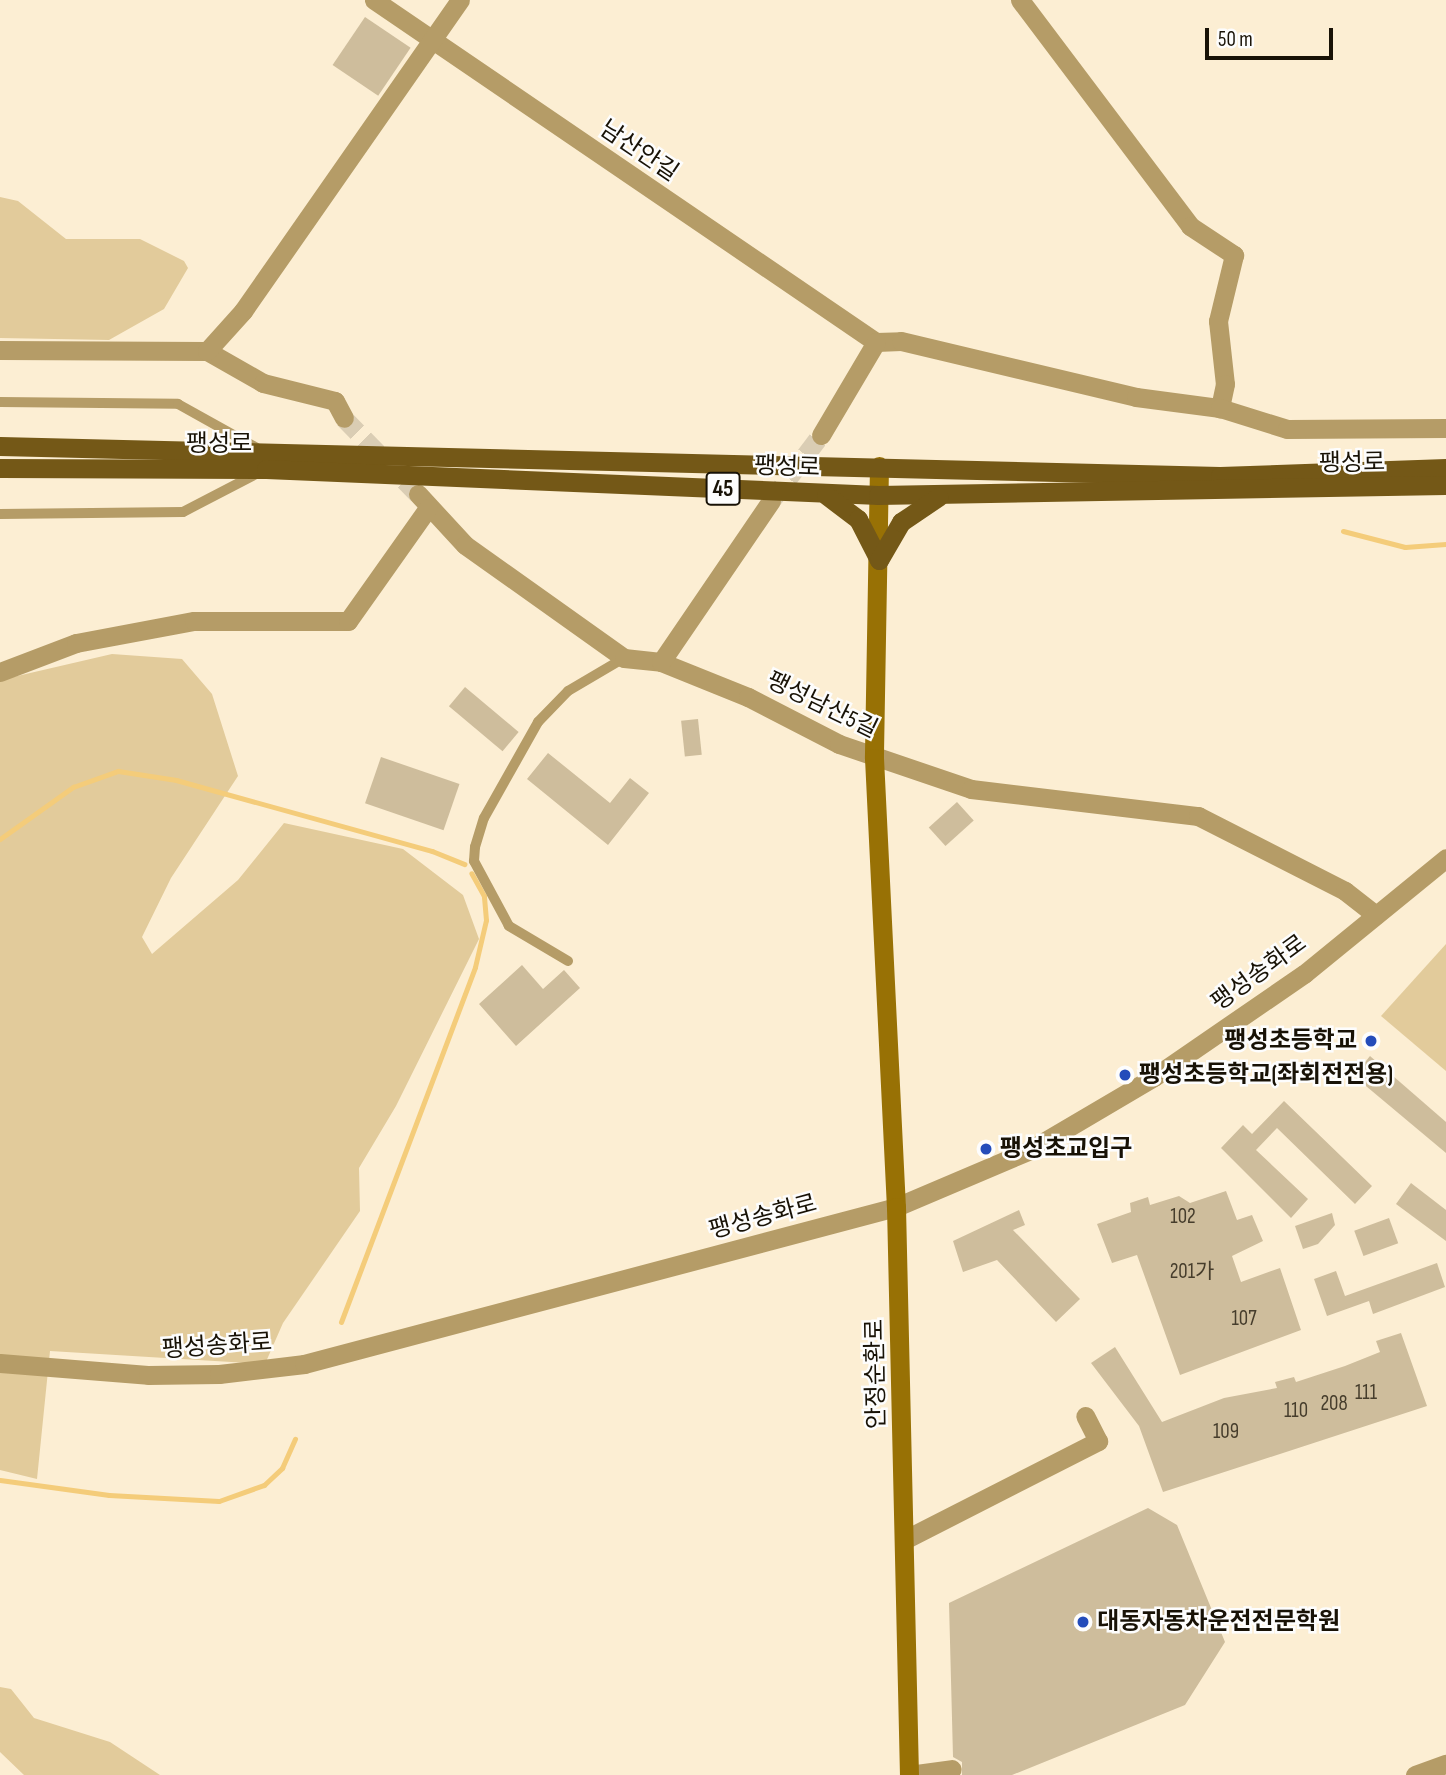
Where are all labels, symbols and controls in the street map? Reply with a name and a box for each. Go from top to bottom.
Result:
scale bar [1208,14,1336,58]
text: 50 m [1218,27,1253,52]
street label: 남산안길 [594,114,684,188]
street label: 팽성로 [186,430,252,458]
street label: 팽성로 [1319,448,1385,478]
street label: 팽성로 [753,451,821,483]
road number: 45 [706,470,740,509]
street label: 팽성남산5길 [762,666,882,744]
street label: 팽성송화로 [1206,929,1312,1017]
place label: 팽성초등학교 [1225,1027,1357,1055]
marker: 팽성초등학교 [1363,1033,1379,1049]
place label: 팽성초등학교(좌회전전용) [1139,1061,1393,1089]
marker: 팽성초등학교(좌회전전용) [1117,1067,1133,1083]
place label: 팽성초교입구 [1000,1135,1132,1163]
marker: 팽성초교입구 [978,1141,994,1157]
street label: 팽성송화로 [706,1189,820,1245]
house number: 102 [1170,1204,1196,1230]
house number: 201가 [1170,1259,1214,1285]
house number: 107 [1231,1306,1257,1332]
street label: 안정순환로 [861,1319,891,1429]
street label: 팽성송화로 [161,1328,273,1364]
house number: 111 [1355,1380,1377,1406]
house number: 208 [1320,1391,1348,1417]
house number: 110 [1284,1398,1308,1424]
house number: 109 [1213,1419,1239,1445]
place label: 대동자동차운전전문학원 [1097,1608,1340,1636]
marker: 대동자동차운전전문학원 [1075,1614,1091,1630]

